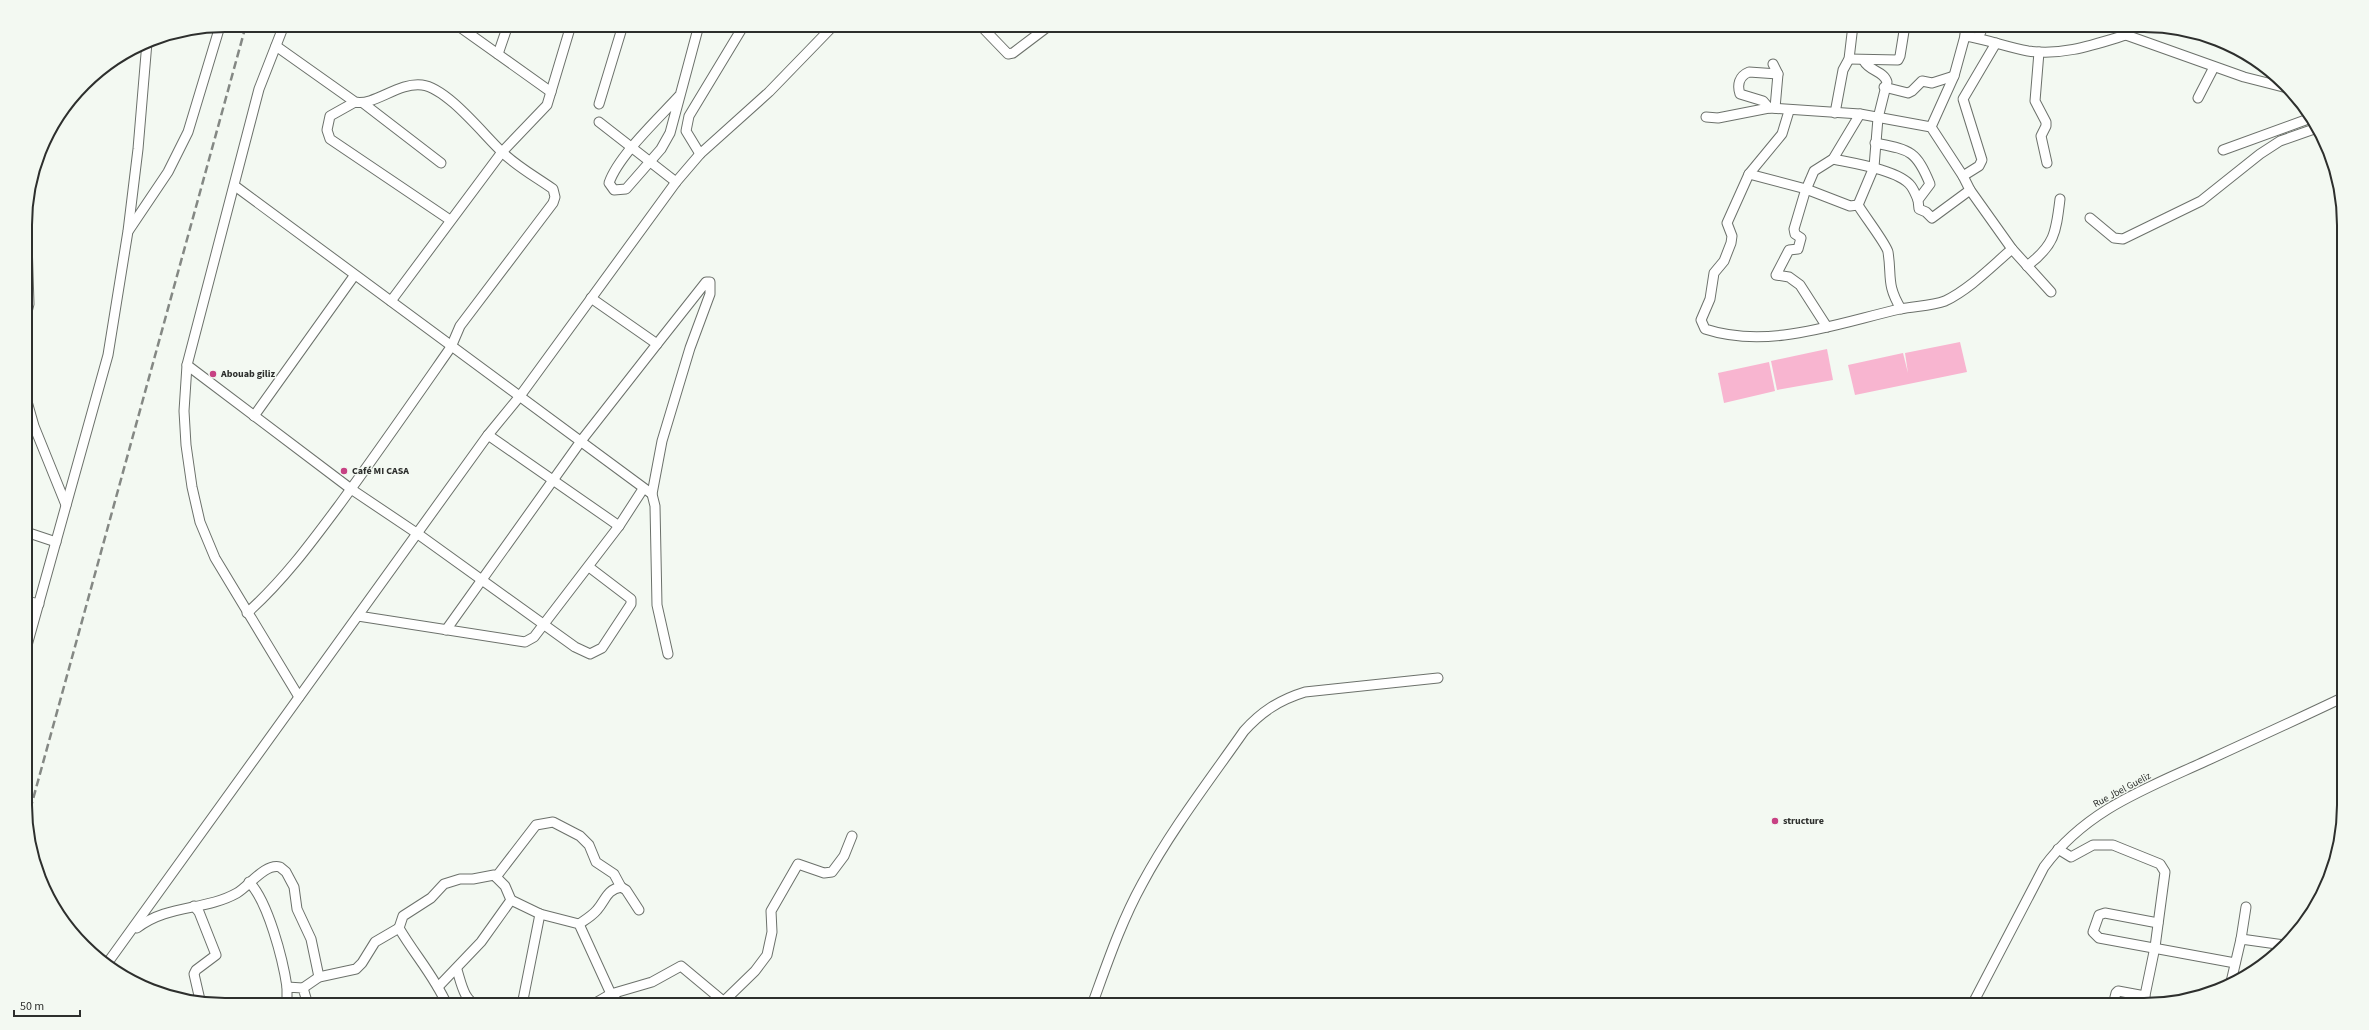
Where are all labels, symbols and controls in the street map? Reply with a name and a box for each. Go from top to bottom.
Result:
place label: Abouab giliz [220,367,275,381]
marker: Abouab giliz [208,369,218,379]
place label: Café MI CASA [352,464,409,478]
marker: Café MI CASA [339,466,349,476]
street label: Rue Jbel Gueliz [2091,769,2153,811]
place label: structure [1783,814,1824,828]
marker: structure [1770,816,1780,826]
scale bar [14,992,80,1018]
text: 50 m [20,998,44,1015]

